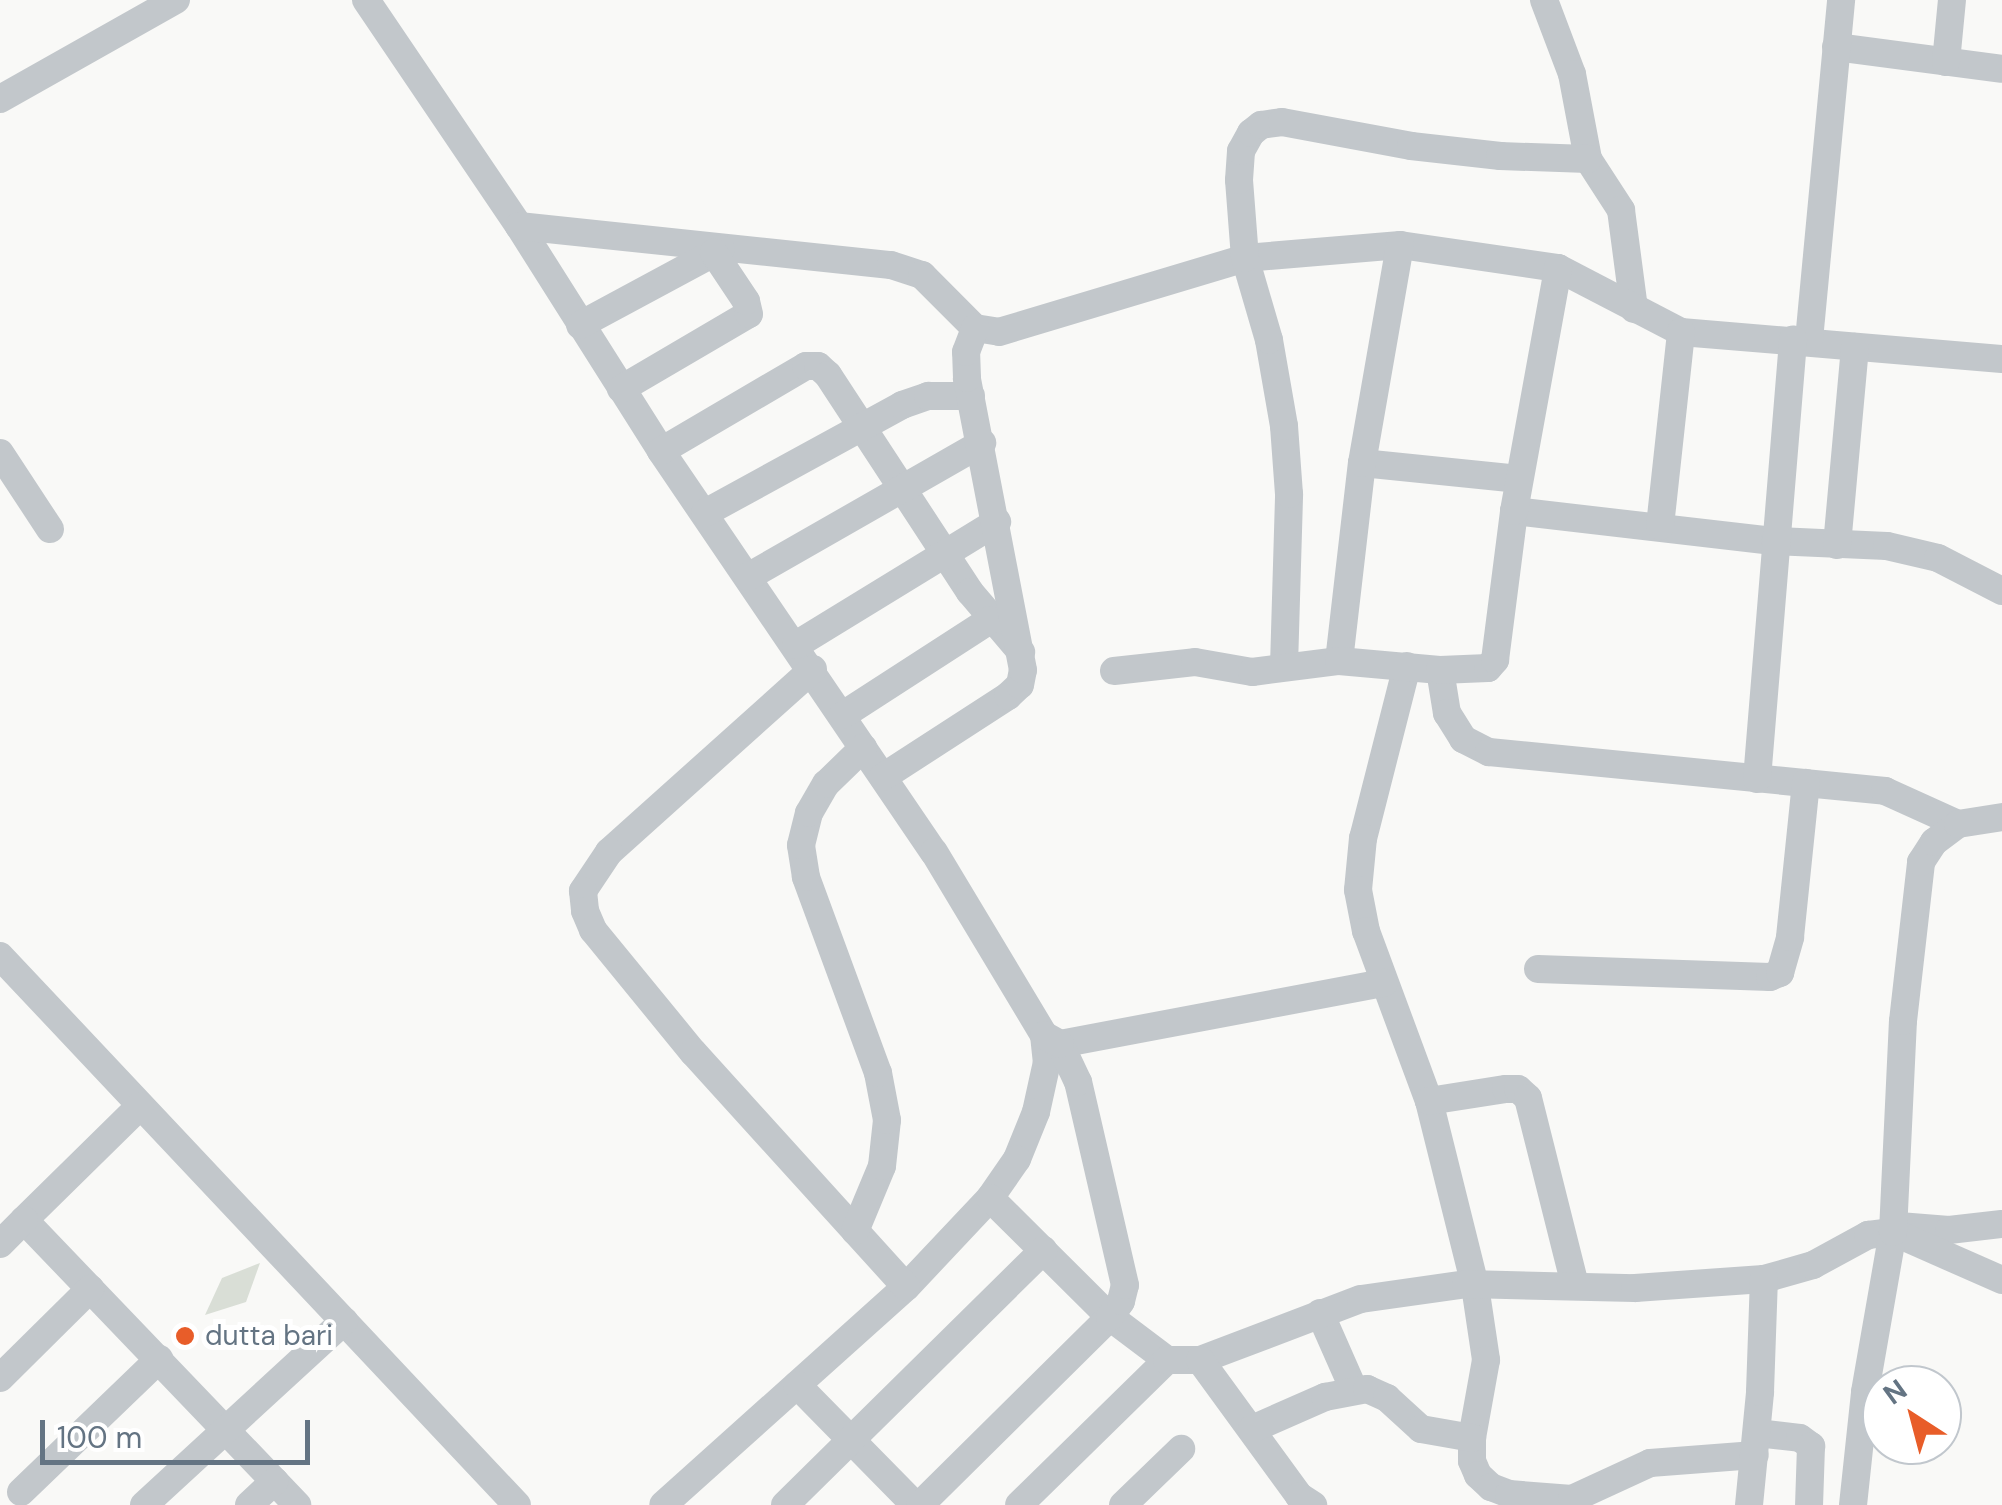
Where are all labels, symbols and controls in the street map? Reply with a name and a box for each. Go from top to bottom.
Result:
place label: dutta bari [205,1319,333,1353]
marker: dutta bari [174,1325,196,1347]
north arrow [1862,1365,1962,1465]
text: N [1876,1371,1914,1413]
scale bar [45,1400,315,1462]
text: 100 m [57,1418,142,1457]

